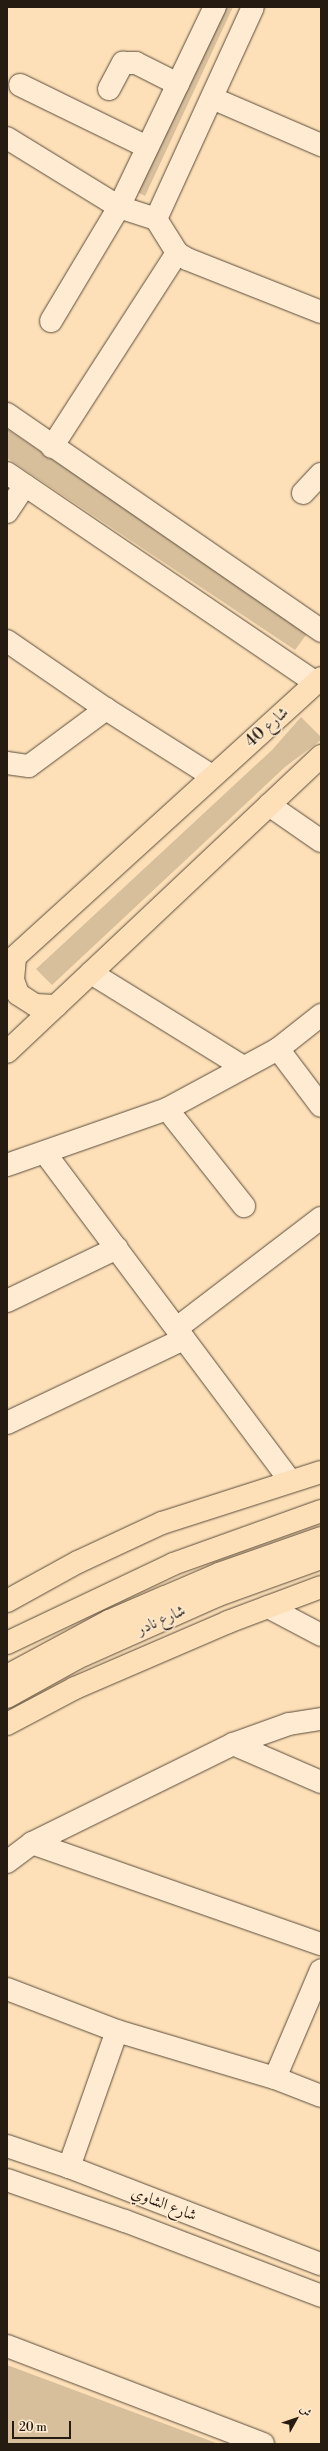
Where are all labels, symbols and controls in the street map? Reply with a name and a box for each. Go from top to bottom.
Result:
street label: شارع 40 [242,703,292,751]
street label: شارع نادر [134,1601,188,1639]
street label: شارع الشاوي [128,2183,200,2225]
north arrow [276,2399,316,2439]
text: ش [296,2403,314,2420]
scale bar [14,2413,73,2439]
text: 20 m [19,2420,47,2435]

